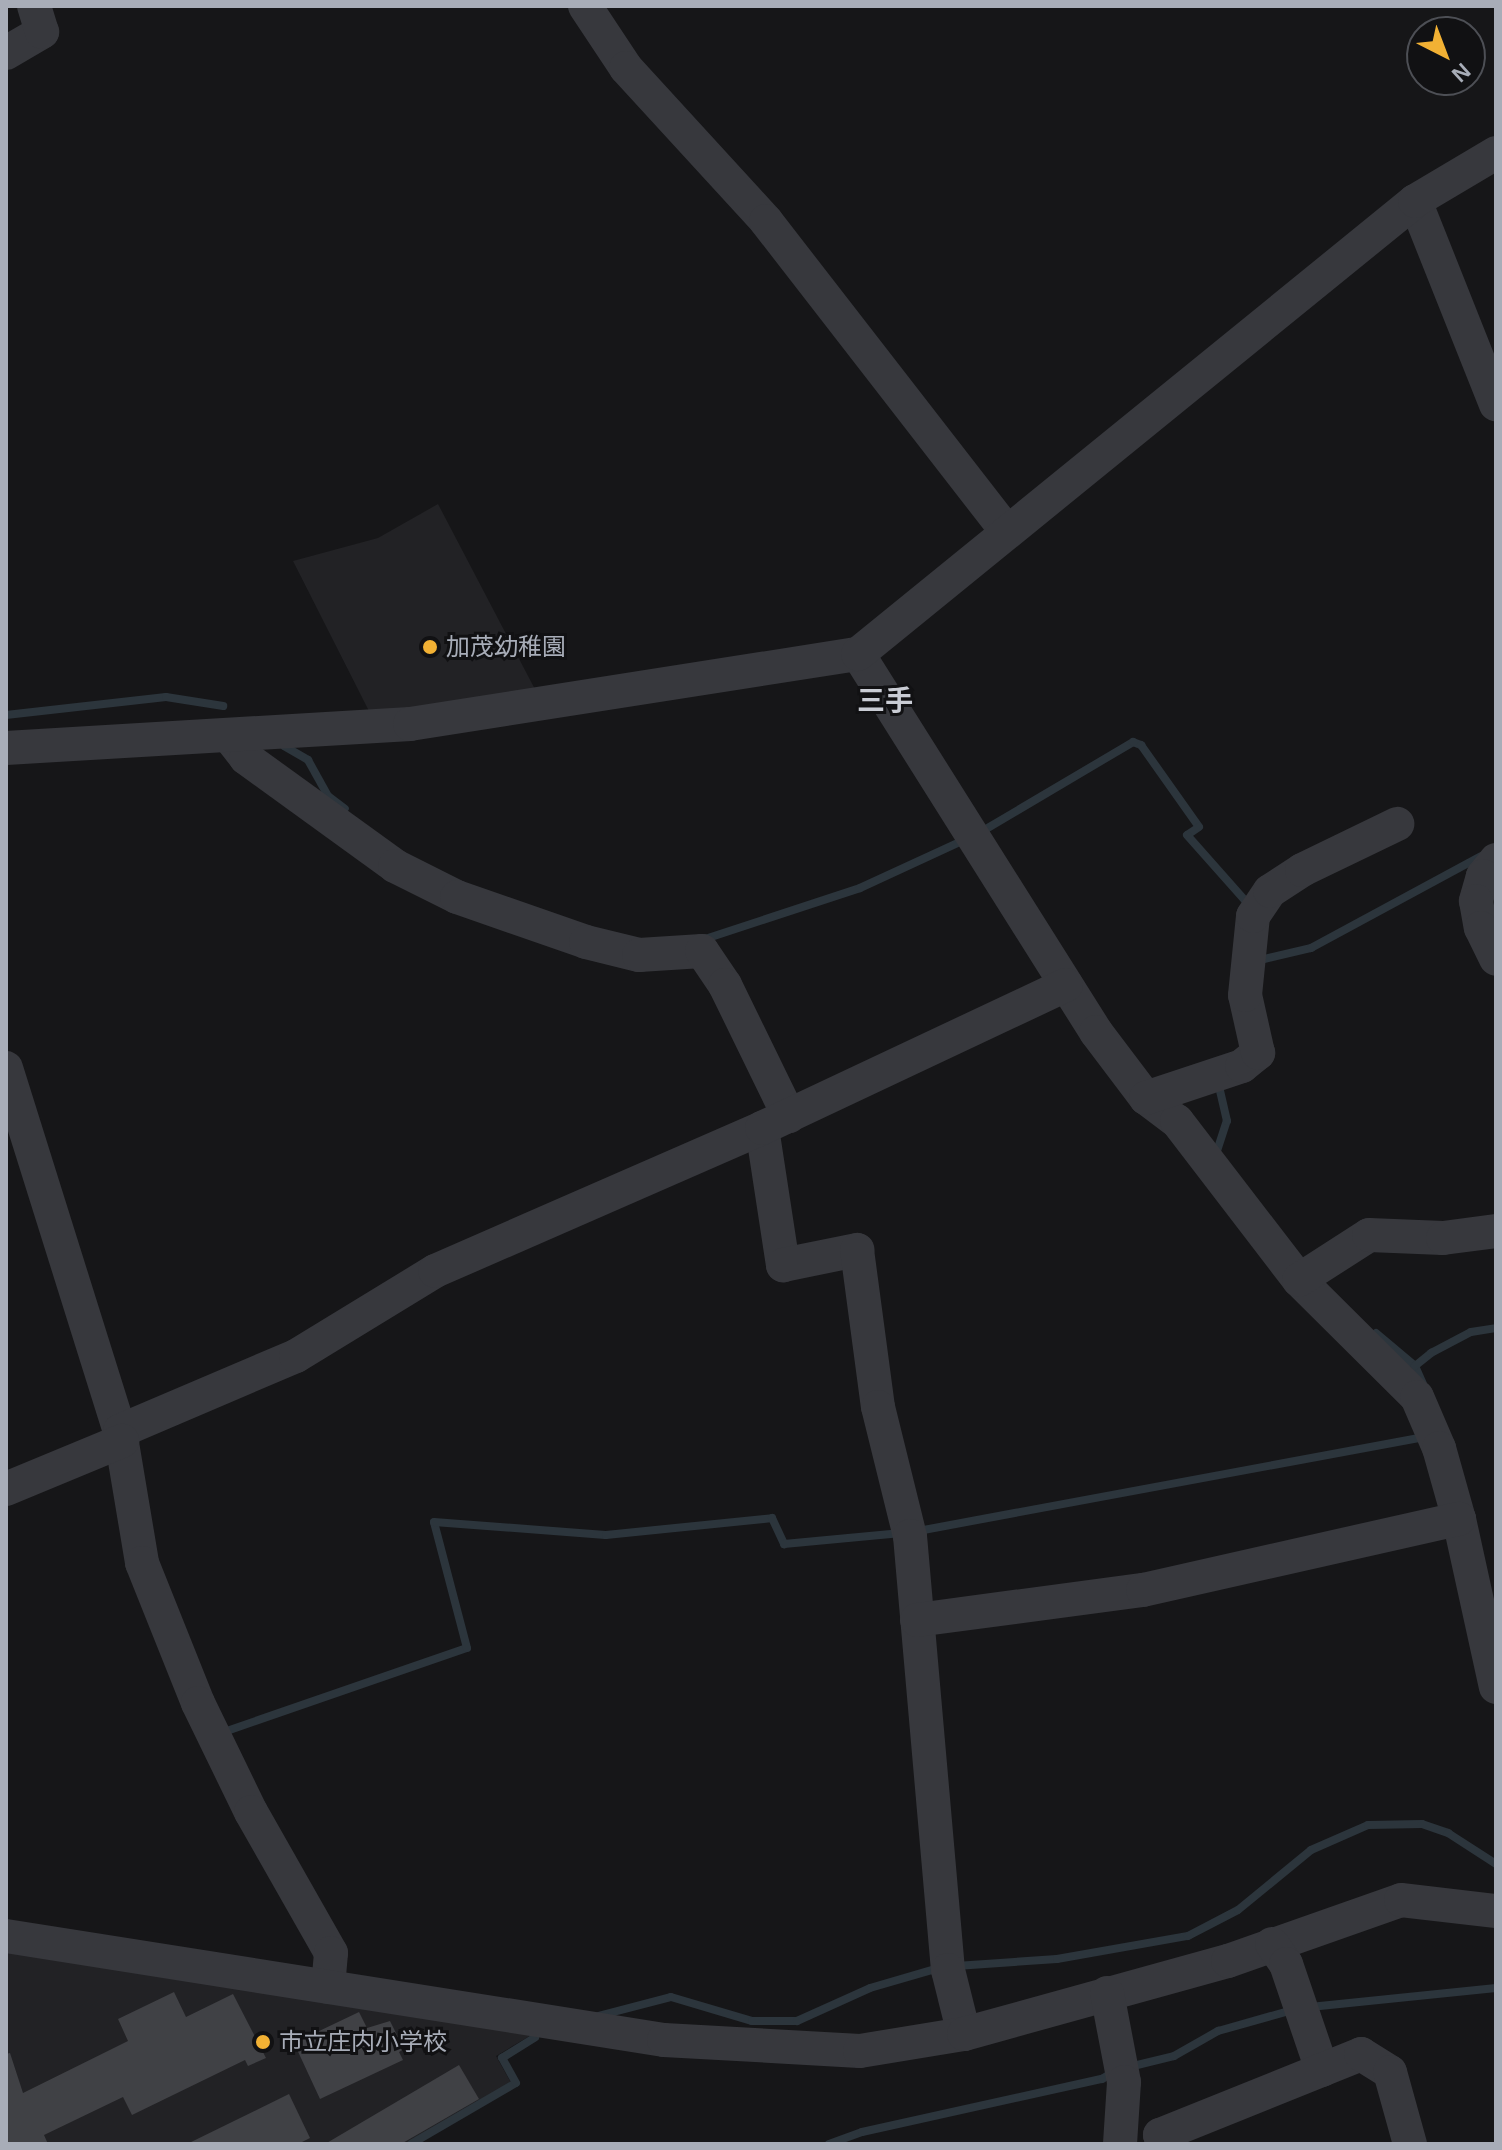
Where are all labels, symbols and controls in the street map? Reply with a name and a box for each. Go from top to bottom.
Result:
north arrow [1406,16,1486,96]
text: N [1447,58,1475,87]
place label: 加茂幼稚園 [446,633,566,661]
marker: 加茂幼稚園 [421,638,439,656]
district label: 三手 [857,684,913,718]
place label: 市立庄内小学校 [279,2028,447,2056]
marker: 市立庄内小学校 [254,2033,272,2051]

